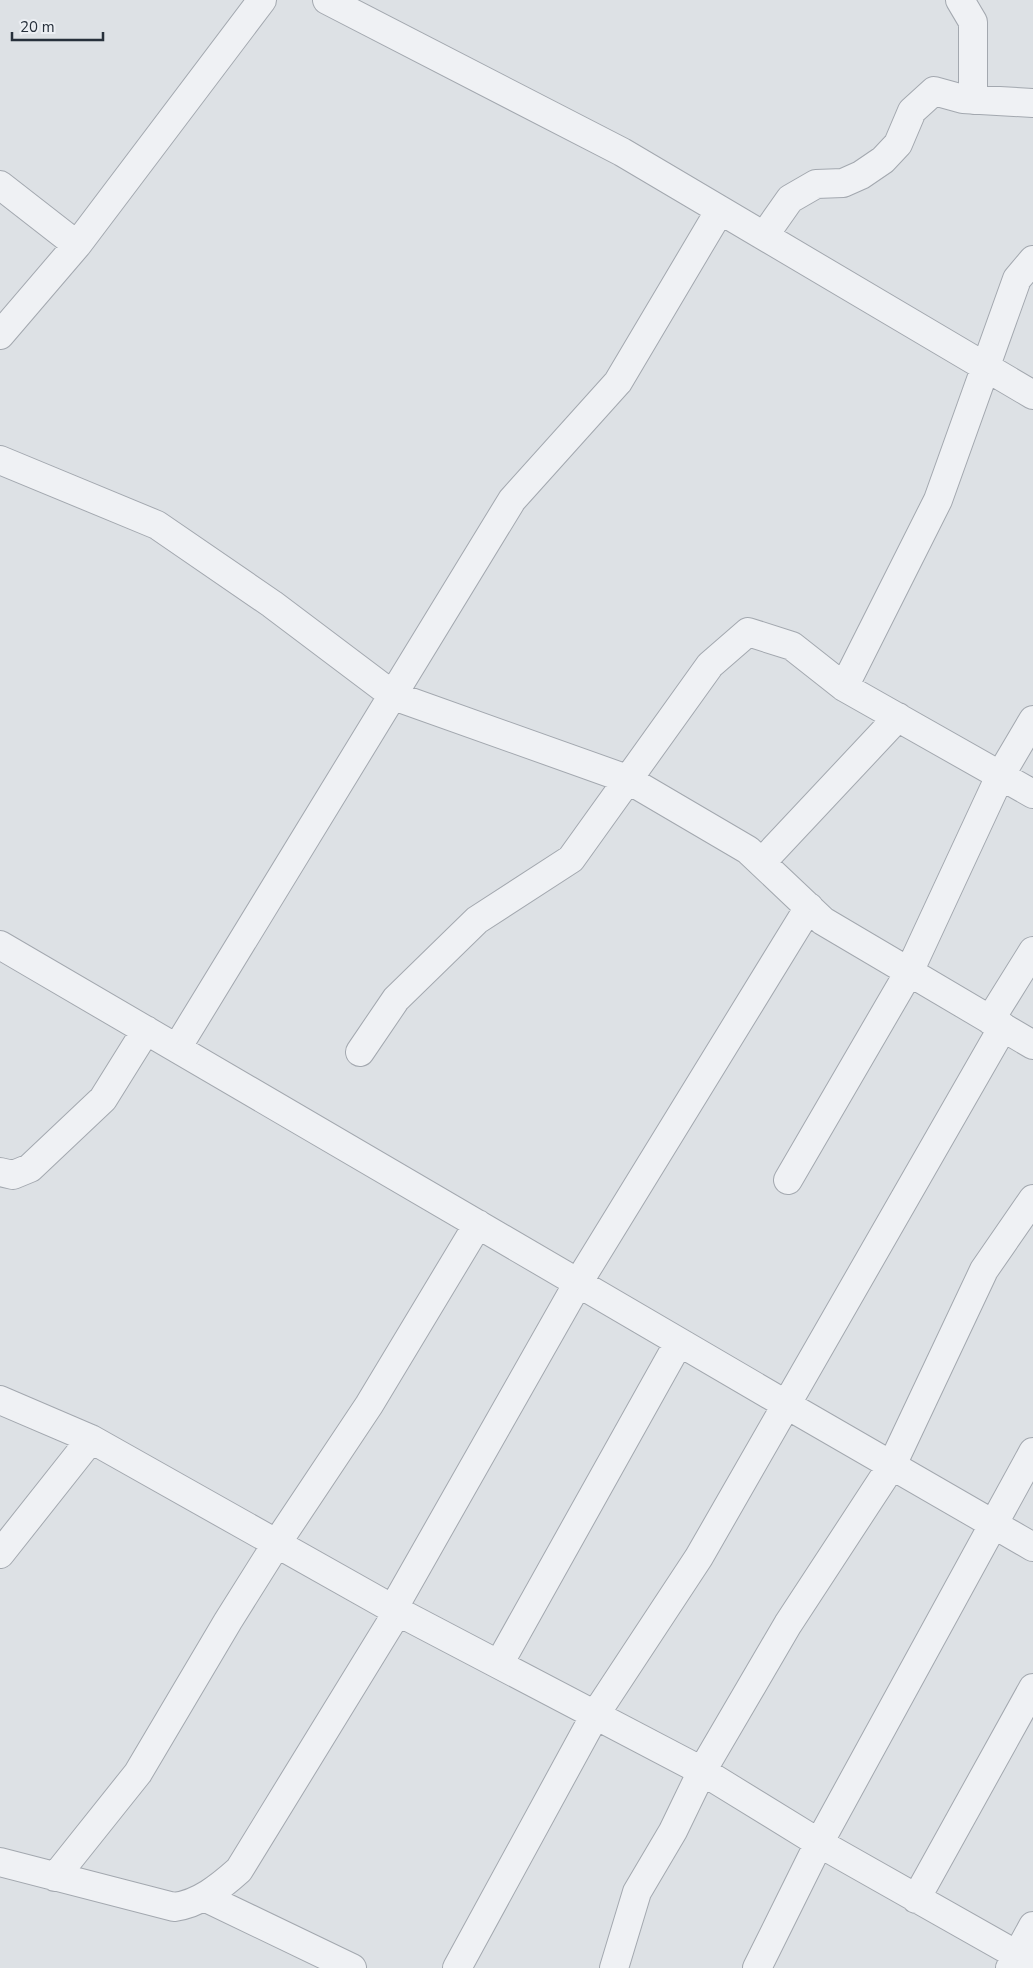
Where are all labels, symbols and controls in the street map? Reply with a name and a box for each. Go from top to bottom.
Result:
scale bar [12,10,104,42]
text: 20 m [20,17,55,37]

